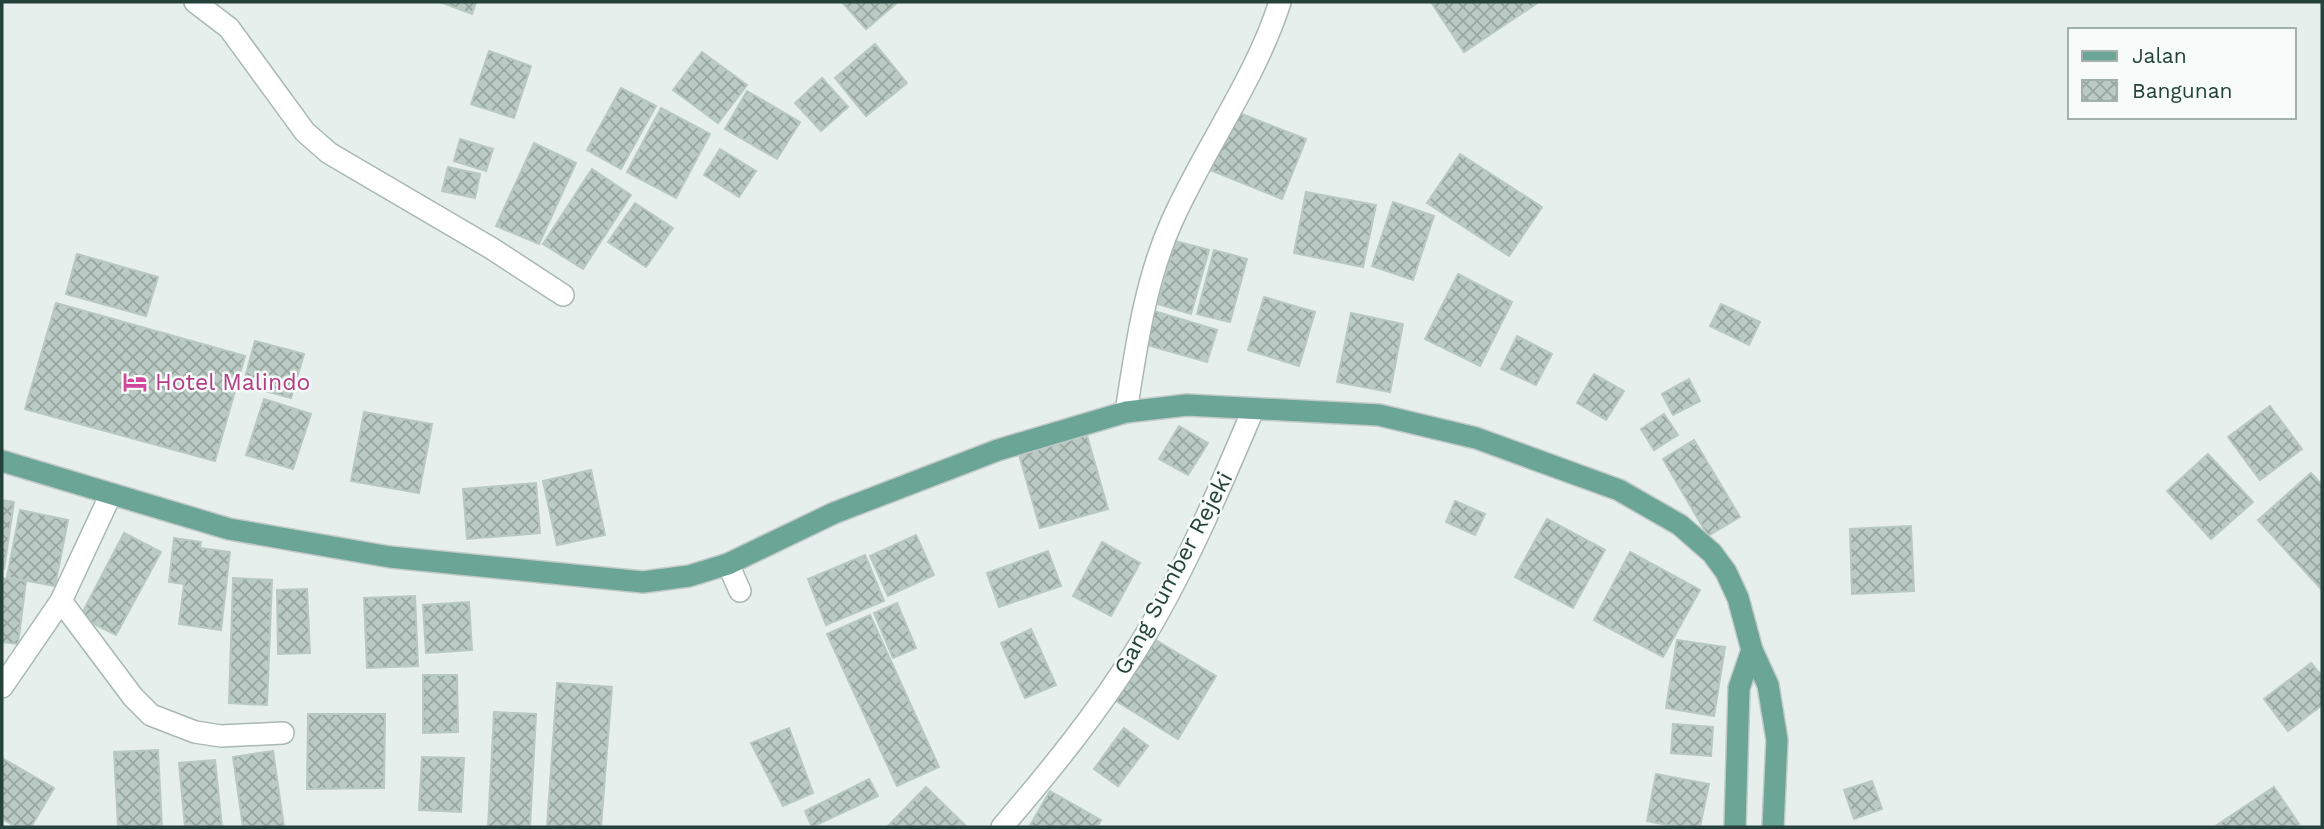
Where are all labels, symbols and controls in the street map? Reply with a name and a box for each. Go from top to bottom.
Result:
legend [2068,28,2296,119]
text: Jalan [2132,43,2187,68]
text: Bangunan [2132,78,2233,103]
hotel icon: Hotel Malindo [121,368,149,396]
place label: Hotel Malindo [155,369,310,396]
street label: Gang Sumber Rejeki [1109,467,1238,679]

